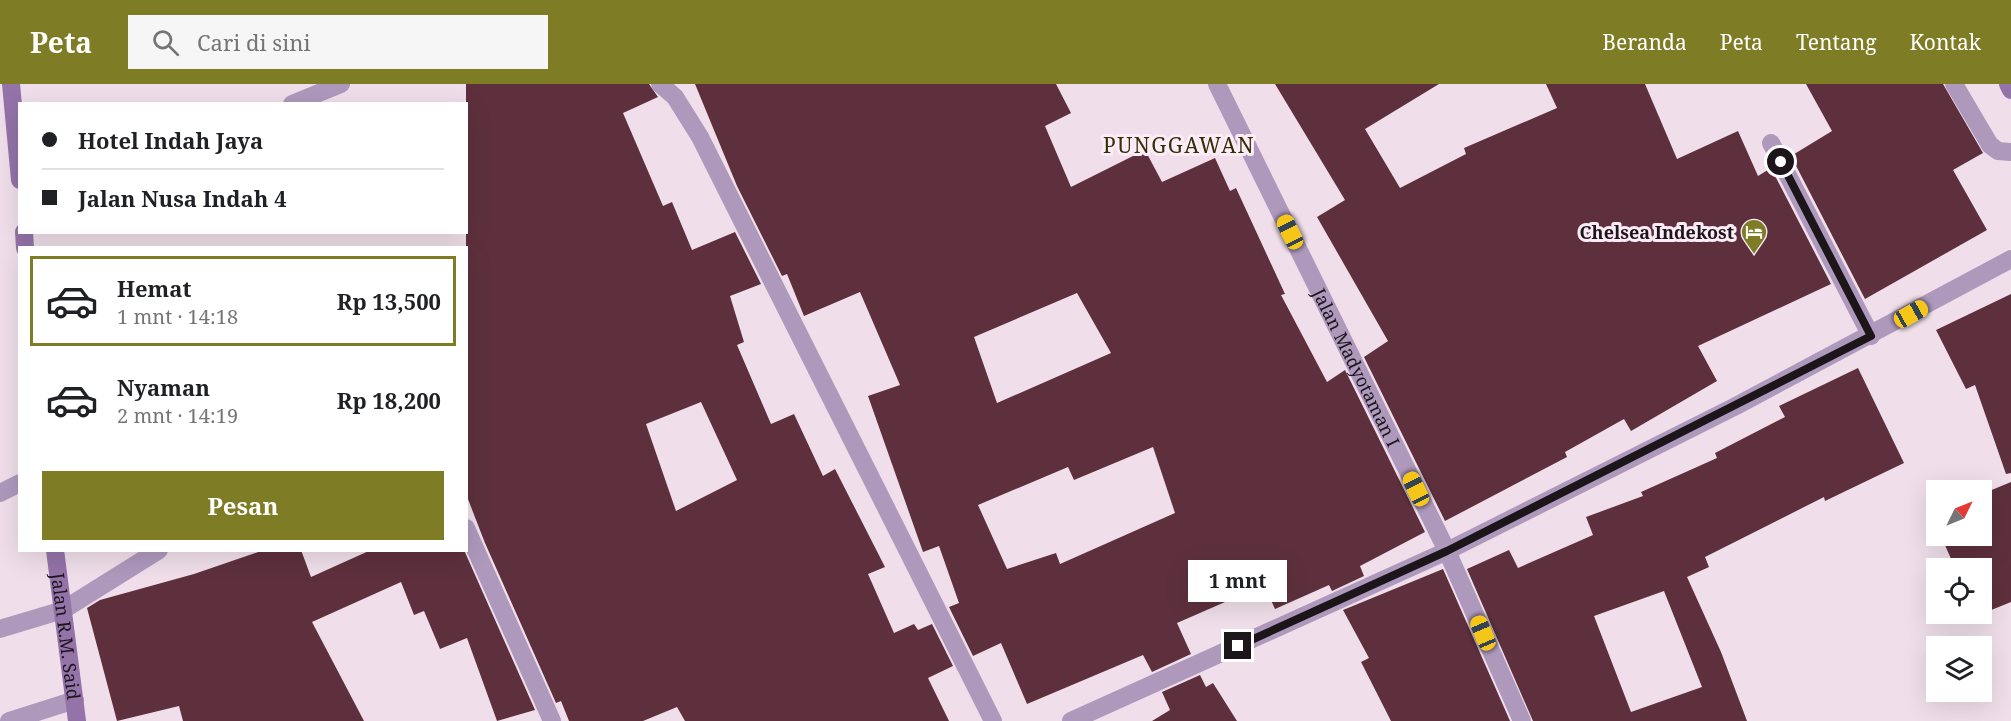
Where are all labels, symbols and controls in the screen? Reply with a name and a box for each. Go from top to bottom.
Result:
search box [128,15,548,69]
text: Peta [30,23,92,61]
icon: search [149,26,182,59]
text: Cari di sini [197,27,311,57]
text: Beranda [1602,28,1687,56]
text: Peta [1720,28,1763,56]
text: Tentang [1796,28,1877,56]
text: Kontak [1910,28,1981,56]
text: Hotel Indah Jaya [78,125,263,155]
district label: PUNGGAWAN [1103,131,1255,159]
route start [1767,148,1794,175]
text: Jalan Nusa Indah 4 [78,183,287,213]
car [1274,212,1306,252]
hotel icon: Chelsea Indekost [1739,217,1769,255]
place label: Chelsea Indekost [1580,220,1734,244]
text: Hemat [117,273,191,303]
icon: car [45,274,99,328]
street label: Jalan Madyotaman I [1307,283,1406,451]
text: Rp 13,500 [337,286,441,316]
car [1891,297,1931,331]
text: 1 mnt · 14:18 [117,303,238,330]
text: Nyaman [117,372,210,402]
icon: car [45,373,99,427]
text: Rp 18,200 [337,385,441,415]
text: 2 mnt · 14:19 [117,402,238,429]
car [1400,469,1432,509]
button: Pesan [42,471,444,540]
north arrow [1926,480,1992,546]
map controls [1926,480,1992,702]
button: locate [1926,558,1992,624]
callout: 1 mnt [1188,559,1288,601]
text: 1 mnt [1209,567,1266,594]
street label: Jalan R.M. Said [46,570,86,701]
car [1468,613,1498,653]
route end [1224,632,1251,659]
button: layers [1926,636,1992,702]

